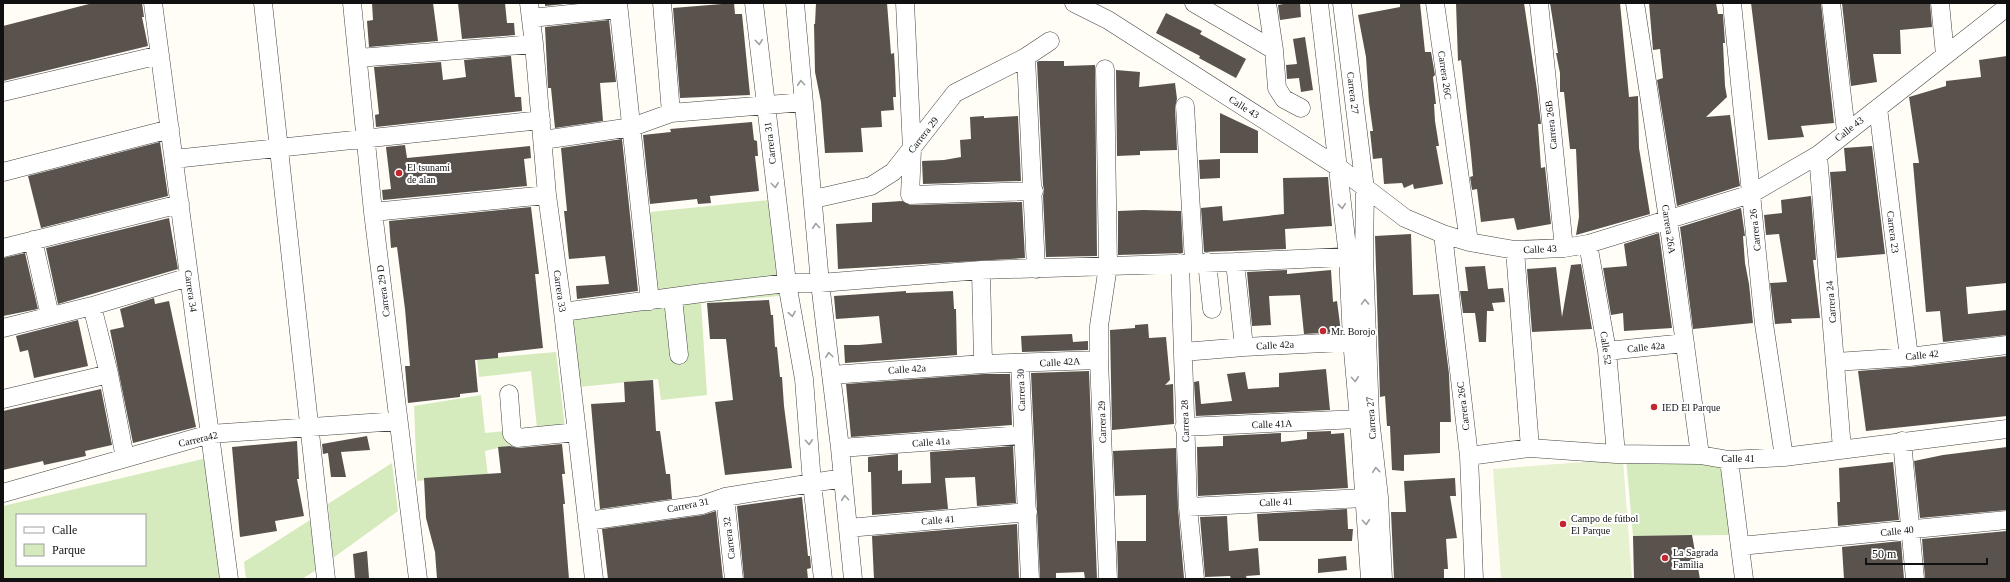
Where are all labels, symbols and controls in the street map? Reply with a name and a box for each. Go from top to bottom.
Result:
one-way arrow [754,39,763,45]
street label: Carrera 26C [1436,50,1454,100]
street label: Carrera 27 [1345,71,1361,115]
one-way arrow [797,80,806,86]
street label: Calle 43 [1227,93,1261,121]
street label: Carrera 26B [1543,100,1559,150]
street label: Calle 43 [1832,114,1866,144]
street label: Carrera 29 [906,115,940,155]
street label: Carrera 31 [762,121,778,165]
place label: El tsunami de alan [407,162,450,185]
marker: El tsunami de alan [394,168,404,178]
one-way arrow [770,182,779,188]
one-way arrow [1338,203,1347,209]
street label: Carrera 26A [1660,204,1678,255]
street label: Carrera 26 [1747,208,1763,252]
street label: Carrera 23 [1885,210,1901,254]
one-way arrow [811,223,820,229]
street label: Calle 43 [1523,243,1557,255]
street label: Carrera 29 D [374,264,392,318]
street label: Carrera 34 [183,269,199,313]
street label: Carrera 33 [552,269,568,313]
street label: Carrera 24 [1824,280,1838,324]
one-way arrow [1361,299,1370,305]
one-way arrow [788,311,796,317]
marker: Mr. Borojo [1318,326,1328,336]
place label: Mr. Borojo [1331,326,1375,337]
street label: Calle 52 [1598,331,1614,365]
street label: Calle 42a [1256,338,1295,351]
street label: Calle 42a [1627,339,1666,354]
street label: Calle 42 [1905,348,1939,362]
one-way arrow [824,352,833,358]
street label: Calle 42A [1039,355,1081,369]
street label: Calle 42a [888,362,927,376]
street label: Carrera 30 [1015,369,1027,411]
one-way arrow [1351,376,1360,382]
street label: Carrera 26C [1455,381,1471,431]
street label: Carrera 27 [1364,396,1378,440]
street label: Carrera 28 [1179,400,1191,442]
street label: Carrera 29 [1096,401,1108,443]
marker: IED El Parque [1649,402,1659,412]
place label: IED El Parque [1662,402,1721,413]
street label: Calle 41A [1251,418,1293,430]
street label: Carrera42 [177,429,219,449]
street label: Calle 41a [912,435,951,449]
one-way arrow [804,439,813,445]
street label: Calle 41 [1721,453,1755,464]
one-way arrow [1372,467,1381,473]
one-way arrow [841,495,850,501]
street label: Carrera 31 [666,496,710,514]
street label: Calle 41 [1259,496,1293,508]
street label: Calle 41 [921,513,955,527]
place label: Campo de fútbol El Parque [1571,513,1638,536]
legend [16,514,146,566]
street label: Carrera 32 [721,516,737,560]
one-way arrow [1361,519,1370,526]
marker: Campo de fútbol El Parque [1558,519,1568,529]
text: Calle [52,523,77,537]
street label: Calle 40 [1880,524,1914,538]
scale bar [1866,540,1987,566]
text: Parque [52,543,85,557]
place label: La Sagrada Familia [1673,547,1719,570]
text: 50 m [1872,547,1897,561]
marker: La Sagrada Familia [1660,553,1670,563]

